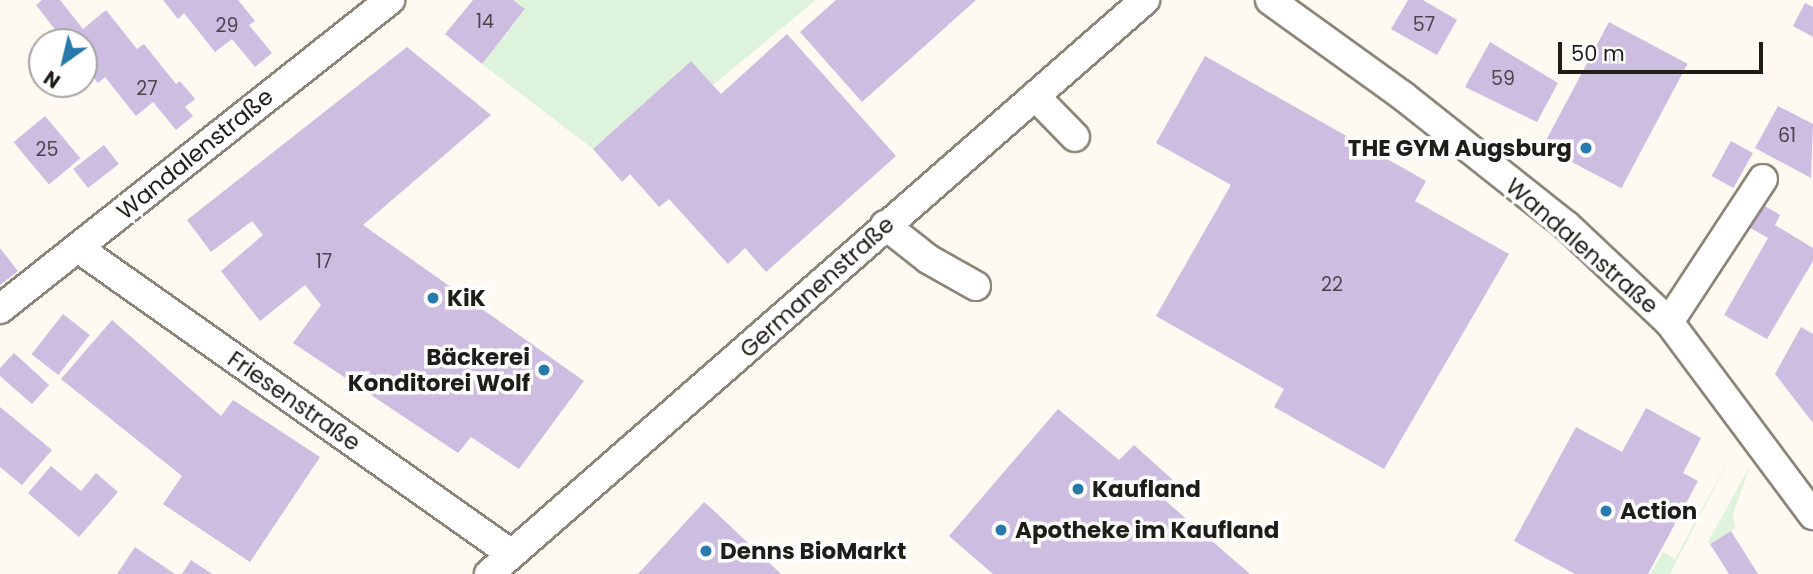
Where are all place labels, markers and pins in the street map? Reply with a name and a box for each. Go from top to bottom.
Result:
place label: THE GYM Augsburg [1348,134,1572,162]
marker: THE GYM Augsburg [1578,140,1594,156]
place label: KiK [447,284,486,312]
marker: KiK [425,290,441,306]
place label: Bäckerei Konditorei Wolf [348,343,530,397]
marker: Bäckerei Konditorei Wolf [536,362,552,378]
place label: Kaufland [1092,475,1201,503]
marker: Kaufland [1070,481,1086,497]
place label: Action [1620,497,1697,525]
marker: Action [1598,503,1614,519]
place label: Apotheke im Kaufland [1015,516,1279,544]
marker: Apotheke im Kaufland [993,522,1009,538]
place label: Denns BioMarkt [720,537,906,565]
marker: Denns BioMarkt [698,543,714,559]

